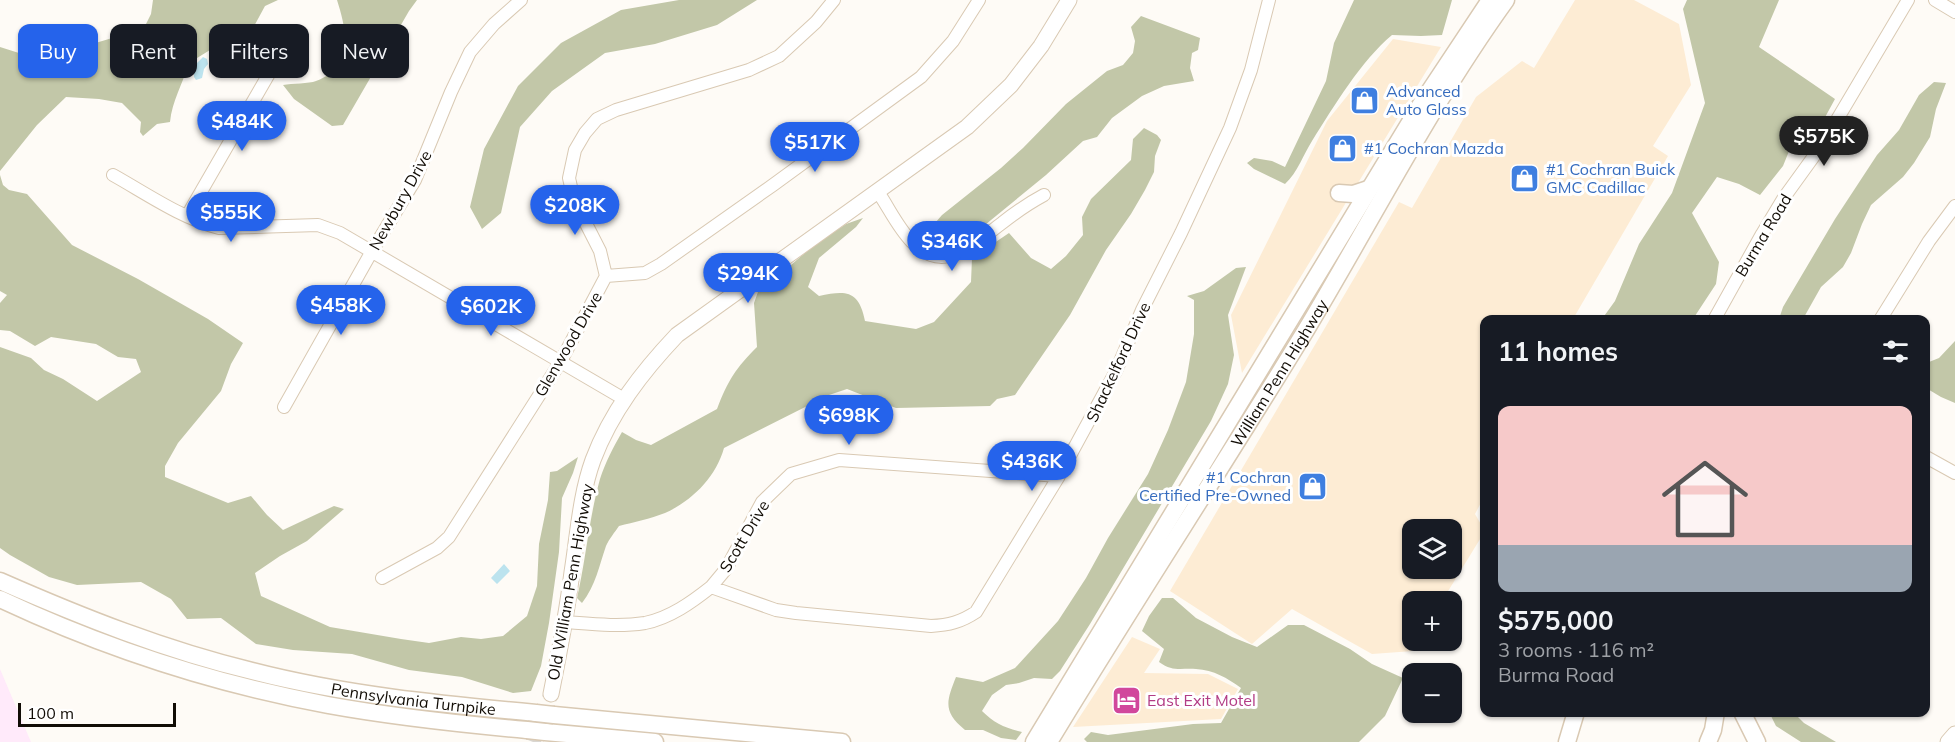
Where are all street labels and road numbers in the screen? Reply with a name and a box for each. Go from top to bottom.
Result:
street label: Newbury Drive [364,147,436,253]
street label: Burma Road [1730,190,1796,280]
street label: Glenwood Drive [530,288,606,400]
street label: William Penn Highway [1226,295,1332,450]
street label: Shackelford Drive [1081,299,1155,425]
street label: Old William Penn Highway [543,482,597,682]
street label: Scott Drive [715,496,773,576]
street label: Pennsylvania Turnpike [330,678,497,719]

